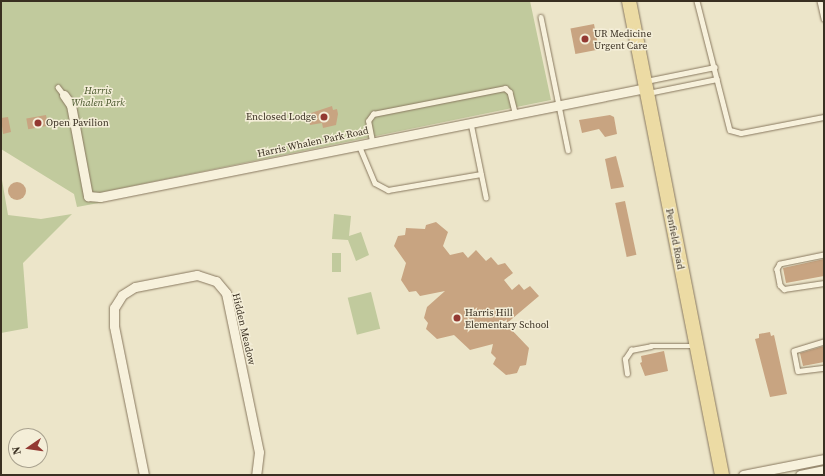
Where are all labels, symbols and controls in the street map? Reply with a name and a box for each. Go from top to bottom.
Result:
place label: UR Medicine Urgent Care [594,27,651,50]
marker: UR Medicine Urgent Care [579,33,591,45]
park label: Harris Whalen Park [71,84,125,108]
place label: Enclosed Lodge [246,111,316,123]
marker: Enclosed Lodge [319,112,329,122]
place label: Open Pavilion [46,117,109,129]
marker: Open Pavilion [33,118,43,128]
street label: Harris Whalen Park Road [256,124,370,160]
street label: Penfield Road [663,208,687,270]
street label: Hidden Meadow [230,292,258,366]
place label: Harris Hill Elementary School [465,306,549,330]
marker: Harris Hill Elementary School [452,313,462,323]
north arrow [8,428,48,468]
text: N [9,445,25,456]

